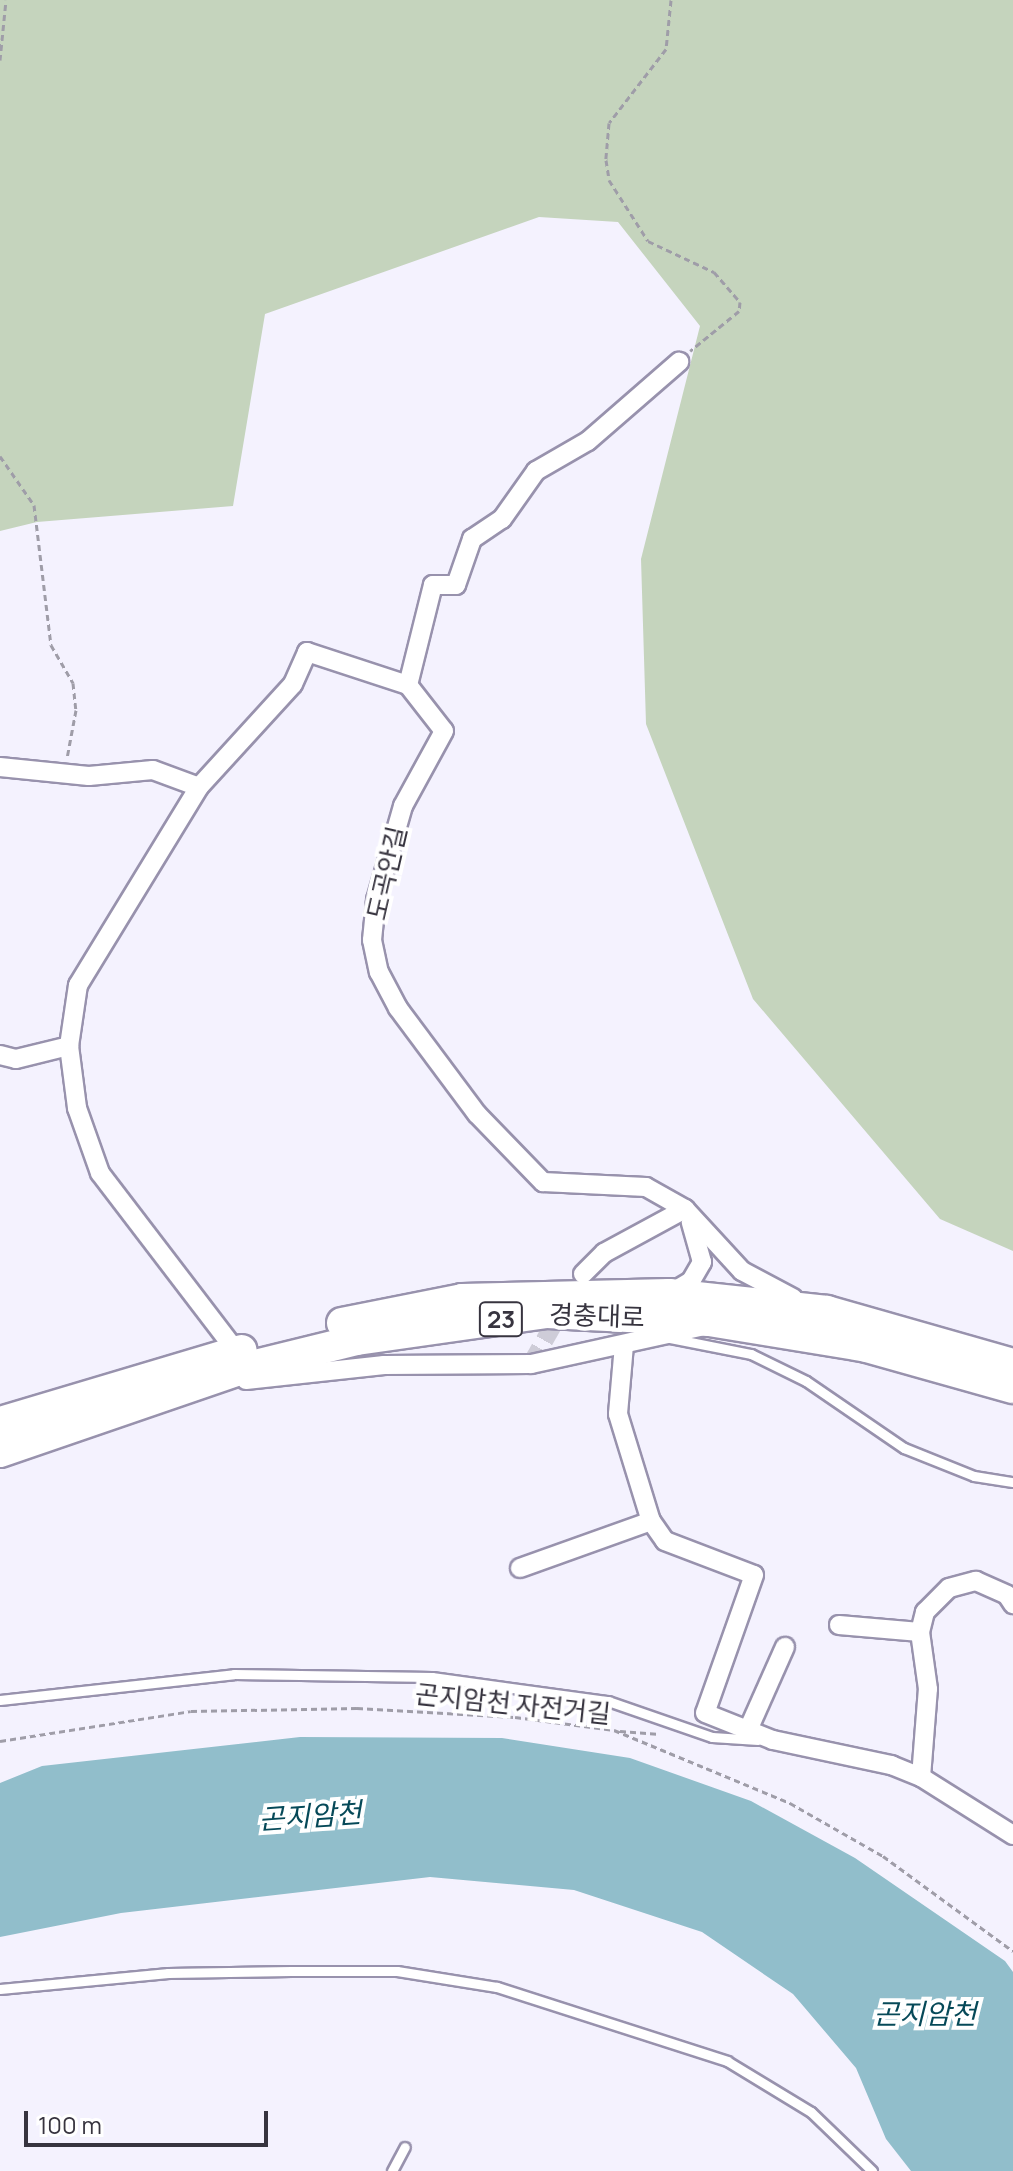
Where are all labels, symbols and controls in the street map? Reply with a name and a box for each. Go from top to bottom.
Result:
street label: 도곡안길 [361,823,413,923]
road number: 23 [477,1299,525,1339]
street label: 경충대로 [549,1299,645,1333]
street label: 곤지암천 자전거길 [414,1678,612,1730]
water label: 곤지암천 [257,1795,363,1835]
water label: 곤지암천 [873,1996,977,2030]
scale bar [28,2095,272,2145]
text: 100 m [38,2108,102,2141]

